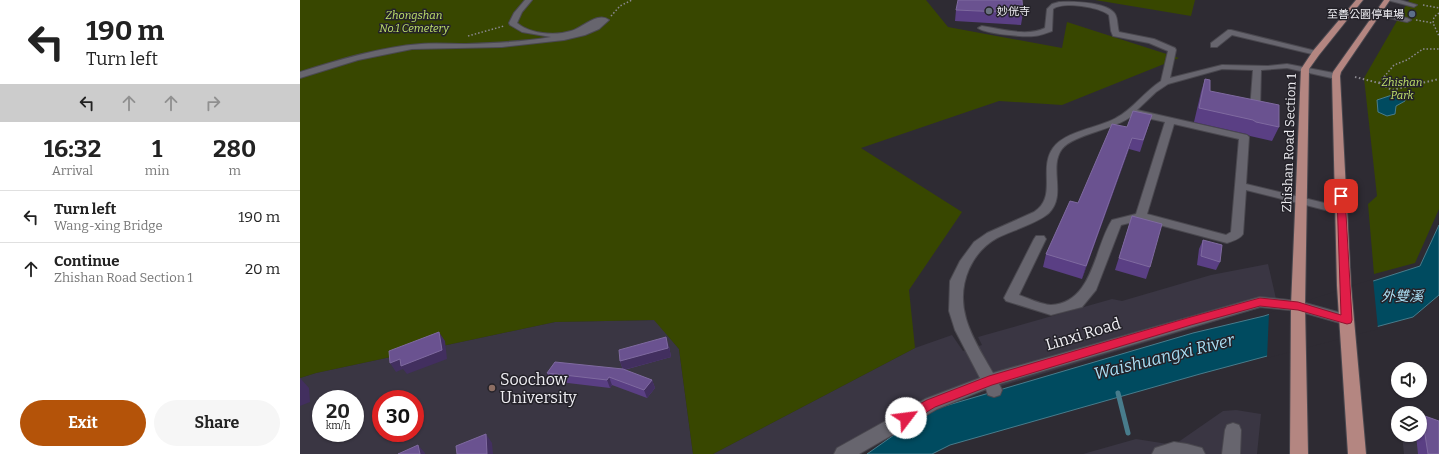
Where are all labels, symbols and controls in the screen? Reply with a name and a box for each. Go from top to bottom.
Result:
place label: 妙侊寺 [997,5,1030,18]
marker: 妙侊寺 [984,6,994,16]
place label: 至善公園停車場 [1327,8,1404,21]
park label: Zhongshan No.1 Cemetery [379,9,450,35]
marker: 至善公園停車場 [1407,9,1417,19]
text: 190 m [86,14,164,47]
icon: left [20,16,72,68]
text: Turn left [86,48,158,70]
street label: Zhishan Road Section 1 [1279,73,1299,213]
park label: Zhishan Park [1382,76,1423,102]
icon: left [76,92,98,114]
icon: ahead [118,92,140,114]
icon: ahead [160,92,182,114]
icon: right [202,92,224,114]
text: 16:32 [44,135,101,163]
text: 1 [152,135,162,163]
text: 280 [213,135,256,163]
text: Arrival [52,163,93,178]
text: min [145,163,169,178]
text: m [228,163,241,178]
pin [1324,179,1358,213]
icon: arrive [1330,185,1352,207]
text: Turn left [54,200,116,218]
icon: left [20,206,42,228]
text: 190 m [238,208,280,226]
text: Wang-xing Bridge [54,218,163,233]
text: Continue [54,252,120,270]
icon: ahead [20,258,42,280]
text: 20 m [245,260,280,278]
text: Zhishan Road Section 1 [54,270,193,285]
water label: 外雙溪 [1381,288,1425,305]
street label: Linxi Road [1043,313,1123,354]
water label: Waishuangxi River [1092,329,1237,385]
map controls [1391,362,1427,442]
button: sound [1391,362,1427,398]
place label: Soochow University [500,370,577,407]
marker: Soochow University [487,383,497,393]
speed limit sign: 30 [372,390,424,442]
position arrow [885,397,927,439]
text: 20 [326,399,350,423]
button: Exit [20,400,146,446]
button: Share [154,400,280,446]
button: layers [1391,406,1427,442]
text: km/h [326,420,350,432]

